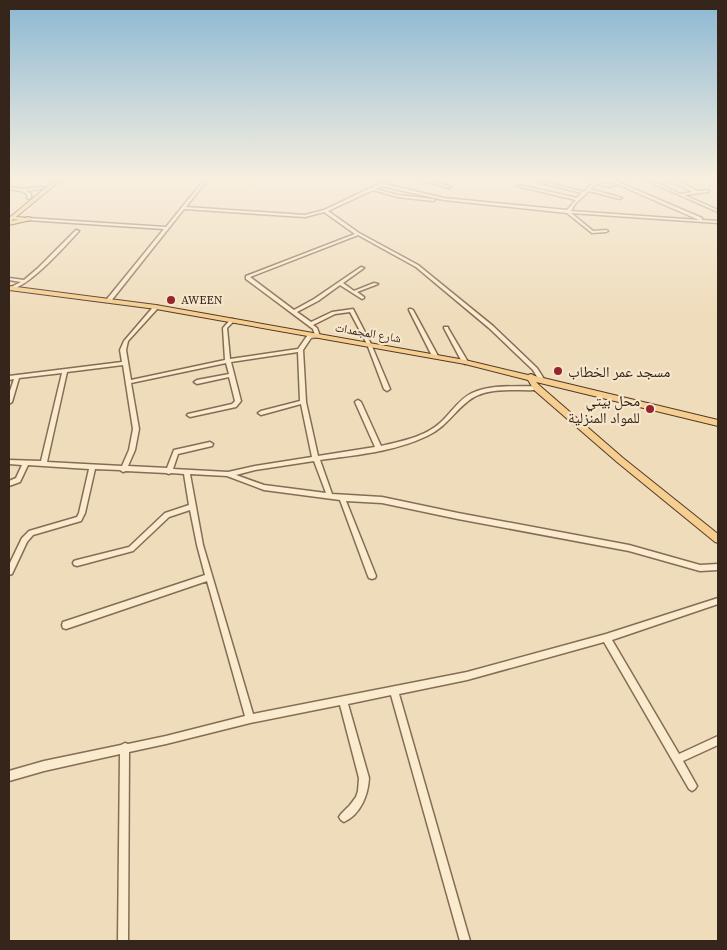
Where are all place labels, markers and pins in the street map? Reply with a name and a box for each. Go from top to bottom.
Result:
place label: AWEEN [181,292,223,308]
marker: AWEEN [165,294,177,306]
place label: مسجد عمر الخطاب [568,361,670,382]
marker: مسجد عمر الخطاب [552,365,564,377]
place label: محل بيتي للمواد المنزلية [568,390,640,428]
marker: محل بيتي للمواد المنزلية [644,403,656,415]

